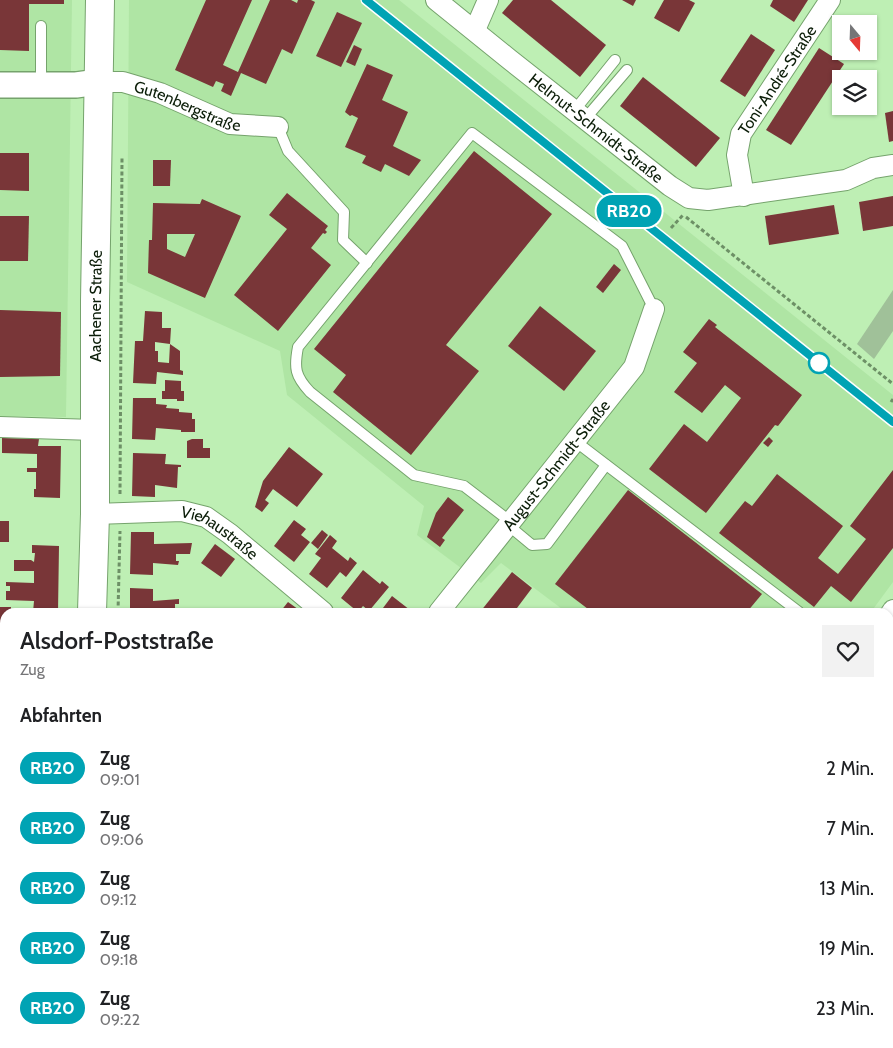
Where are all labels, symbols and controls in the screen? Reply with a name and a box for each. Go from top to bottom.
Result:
north arrow [832,15,878,60]
map controls [832,15,877,115]
street label: Toni-André-Straße [734,22,820,138]
street label: Helmut-Schmidt-Straße [525,69,667,187]
button: layers [832,70,877,115]
street label: Gutenbergstraße [132,76,241,134]
line badge: RB20 [594,195,664,227]
text: RB20 [607,200,651,222]
street label: Aachener Straße [85,250,105,362]
unlabelled marker [808,352,830,374]
street label: August-Schmidt-Straße [498,396,614,534]
street label: Viehaustraße [179,502,262,563]
button: heart [822,625,874,677]
text: Alsdorf-Poststraße [20,626,214,655]
text: Zug [20,660,45,679]
text: Abfahrten [20,704,102,727]
text: Zug [100,747,130,770]
text: RB20 [30,757,75,779]
text: 2 Min. [826,757,874,780]
text: 09:01 [100,770,140,789]
text: Zug [100,807,130,830]
text: RB20 [30,817,75,839]
text: 7 Min. [826,817,874,840]
text: 09:06 [100,830,144,849]
text: Zug [100,867,130,890]
text: RB20 [30,877,75,899]
text: 13 Min. [819,877,874,900]
text: 09:12 [100,890,137,909]
text: Zug [100,927,130,950]
text: RB20 [30,937,75,959]
text: 19 Min. [819,937,874,960]
text: 09:18 [100,950,138,969]
text: Zug [100,987,130,1010]
text: RB20 [30,997,75,1019]
text: 23 Min. [816,997,874,1020]
text: 09:22 [100,1010,140,1029]

